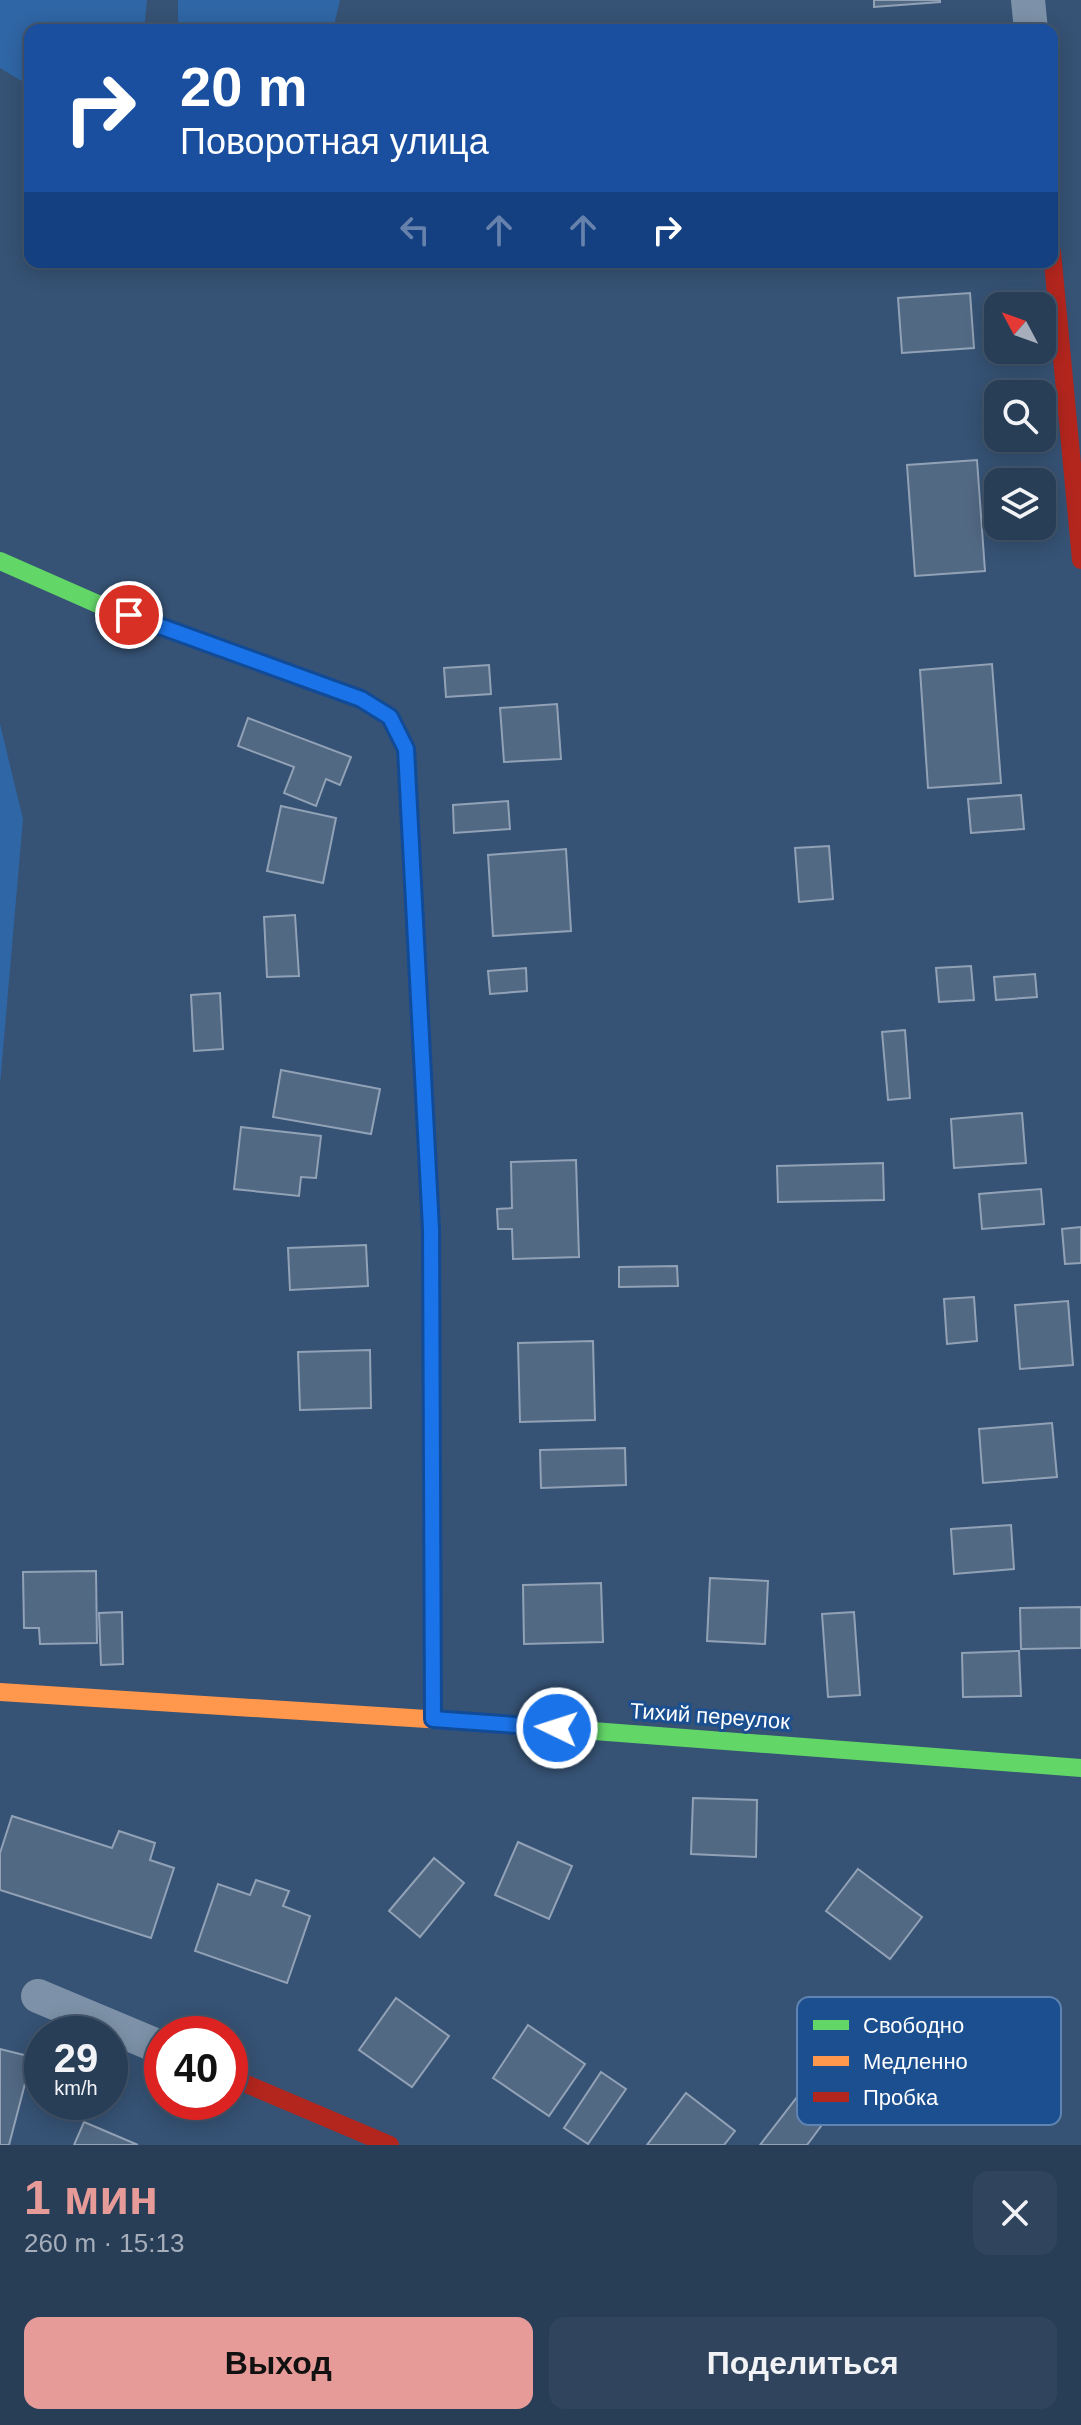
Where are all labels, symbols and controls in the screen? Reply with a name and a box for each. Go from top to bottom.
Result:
text: 20 m [180,55,308,118]
icon: right [48,56,152,160]
text: Поворотная улица [180,121,489,162]
icon: left [393,208,437,252]
icon: ahead [477,208,521,252]
icon: ahead [561,208,605,252]
icon: right [645,208,689,252]
north arrow [984,292,1056,364]
map controls [984,292,1056,540]
button: search [984,380,1056,452]
button: layers [984,468,1056,540]
pin [95,581,163,649]
icon: arrive [107,593,151,637]
position arrow [515,1686,599,1770]
street label: Тихий переулок [629,1698,791,1734]
legend [797,1997,1061,2125]
text: Свободно [863,2013,964,2038]
speed limit sign: 40 [144,2016,248,2120]
text: 29 [54,2036,98,2080]
text: Медленно [863,2049,968,2074]
text: km/h [54,2077,98,2099]
text: Пробка [863,2085,939,2110]
text: 1 мин [24,2171,158,2224]
button: close [973,2171,1057,2255]
text: 260 m · 15:13 [24,2228,184,2258]
button: Выход [24,2317,533,2409]
button: Поделиться [549,2317,1057,2409]

